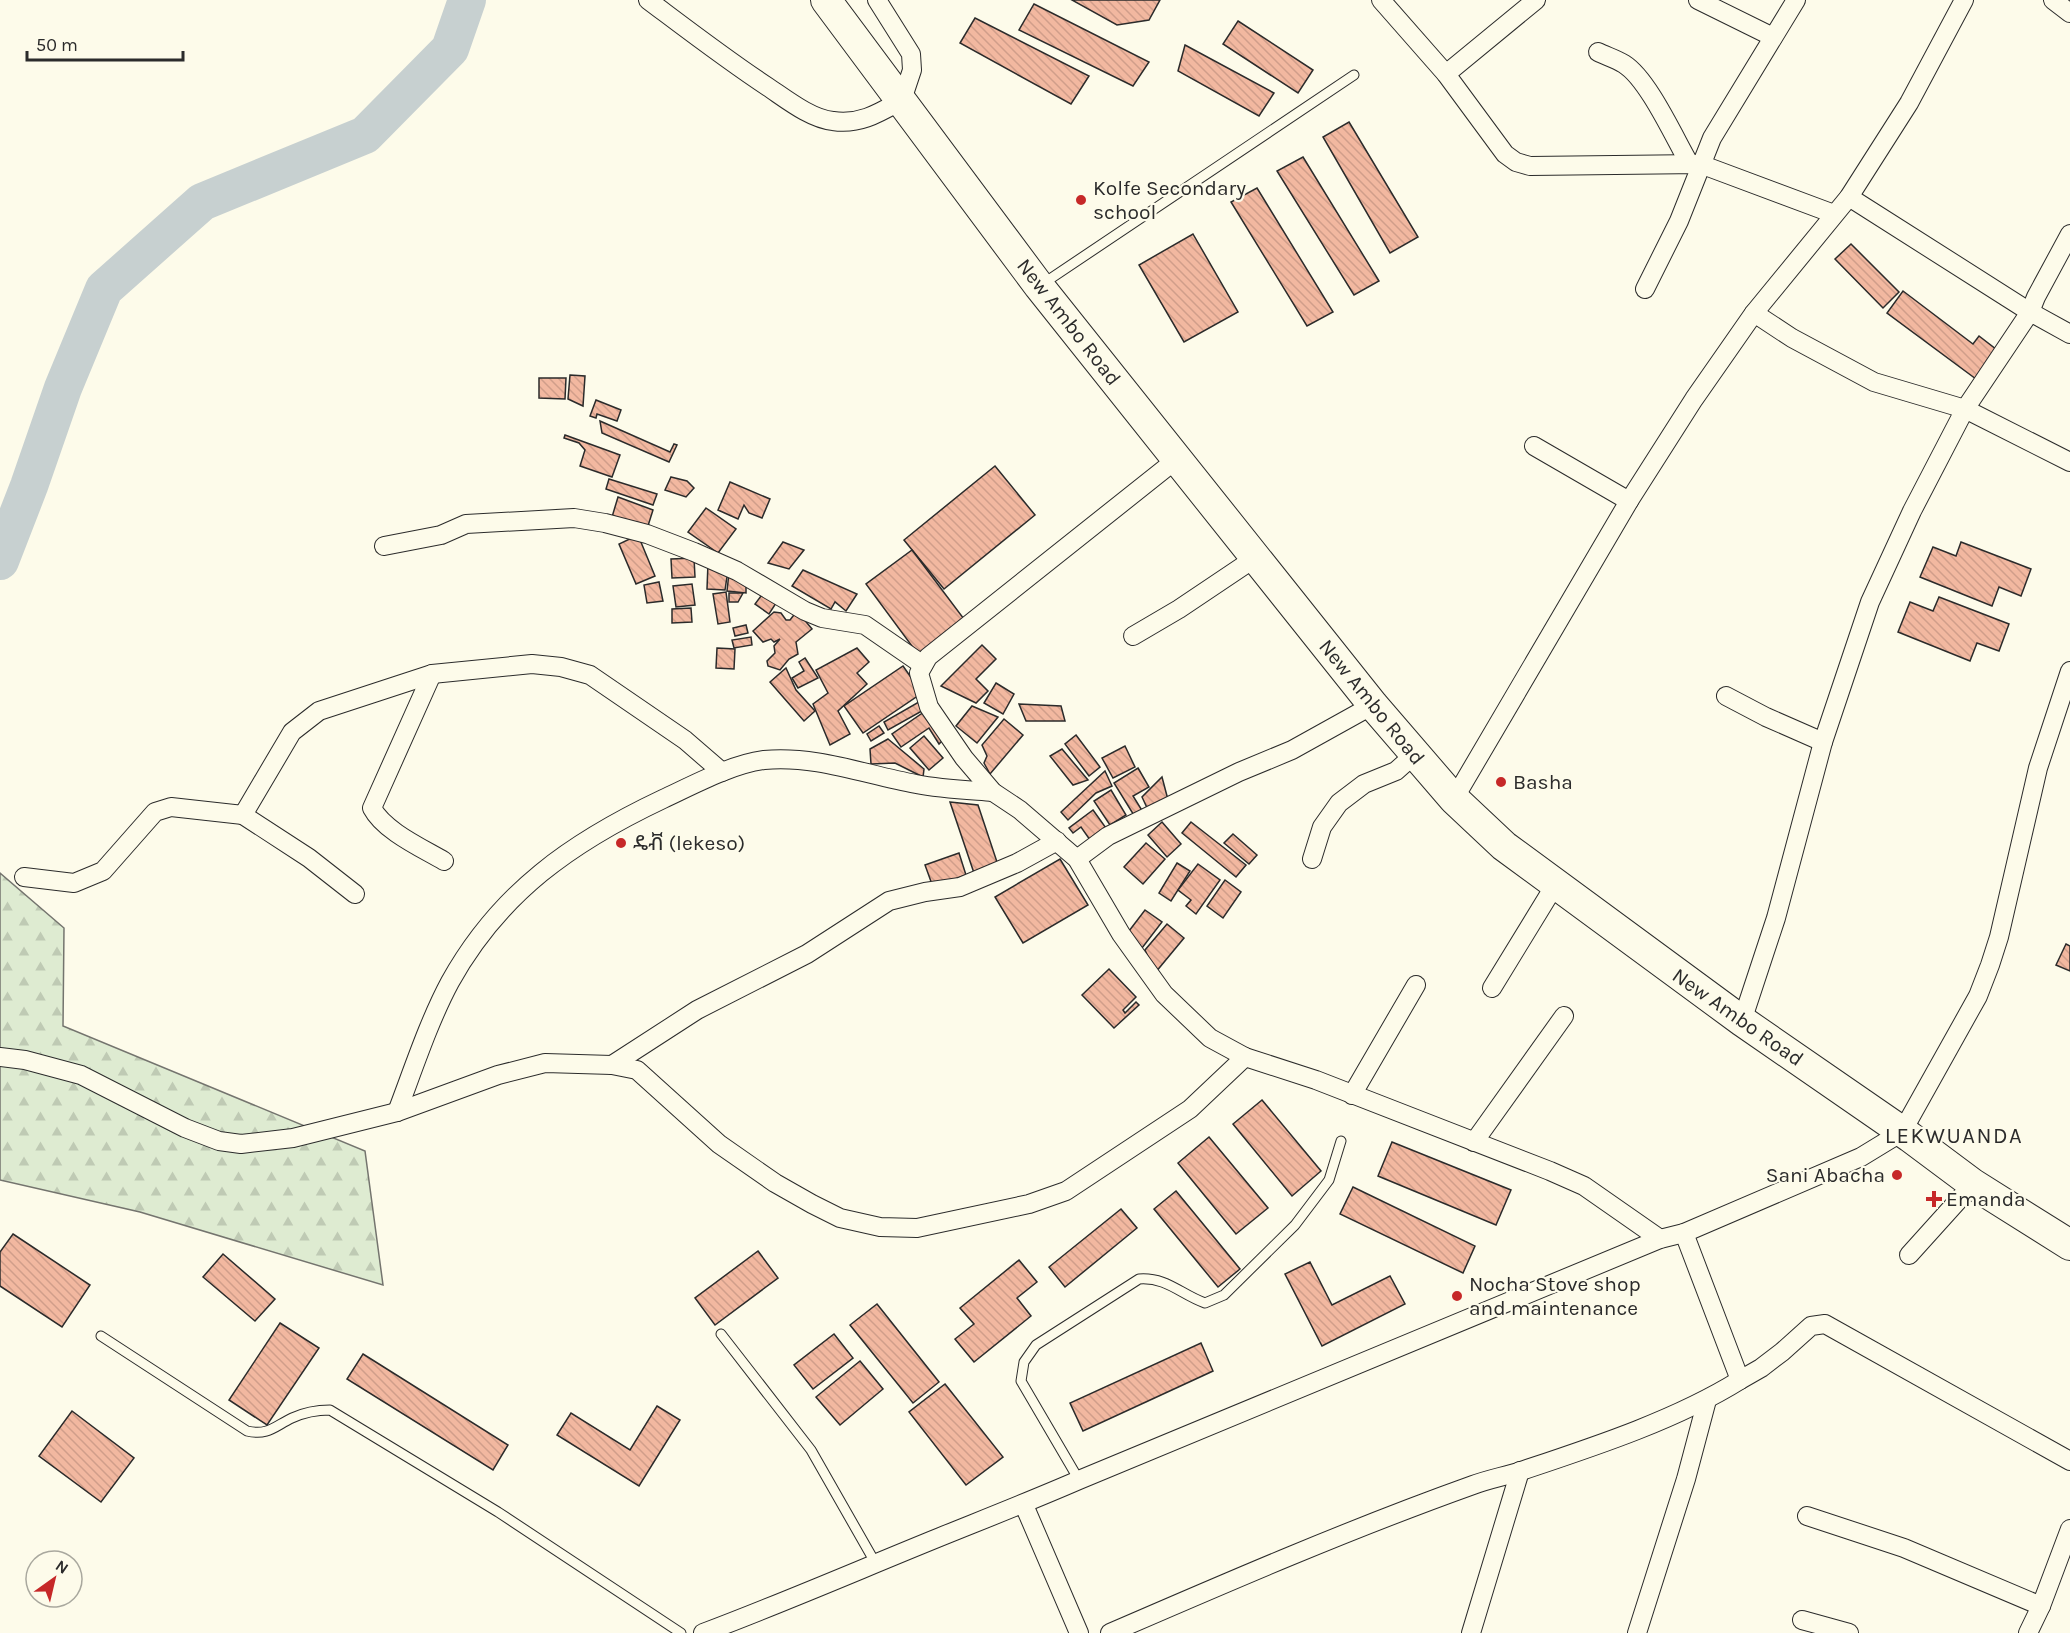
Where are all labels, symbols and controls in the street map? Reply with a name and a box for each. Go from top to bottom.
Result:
scale bar [27,24,183,62]
text: 50 m [36,34,78,56]
place label: Kolfe Secondary school [1093,176,1246,224]
marker: Kolfe Secondary school [1074,193,1088,207]
street label: New Ambo Road [1012,254,1126,390]
street label: New Ambo Road [1314,634,1430,770]
place label: Basha [1513,770,1573,794]
marker: Basha [1494,775,1508,789]
place label: ዴቭ (lekeso) [633,831,745,855]
marker: ዴቭ (lekeso) [614,836,628,850]
street label: New Ambo Road [1668,963,1808,1071]
district label: LEKWUANDA [1885,1123,2023,1149]
place label: Sani Abacha [1766,1163,1885,1187]
marker: Sani Abacha [1890,1168,1904,1182]
place label: Emanda [1946,1187,2026,1211]
marker: Emanda [1927,1192,1941,1206]
place label: Nocha Stove shop and maintenance [1469,1272,1641,1320]
marker: Nocha Stove shop and maintenance [1450,1289,1464,1303]
north arrow [24,1549,84,1609]
text: N [52,1556,72,1578]

